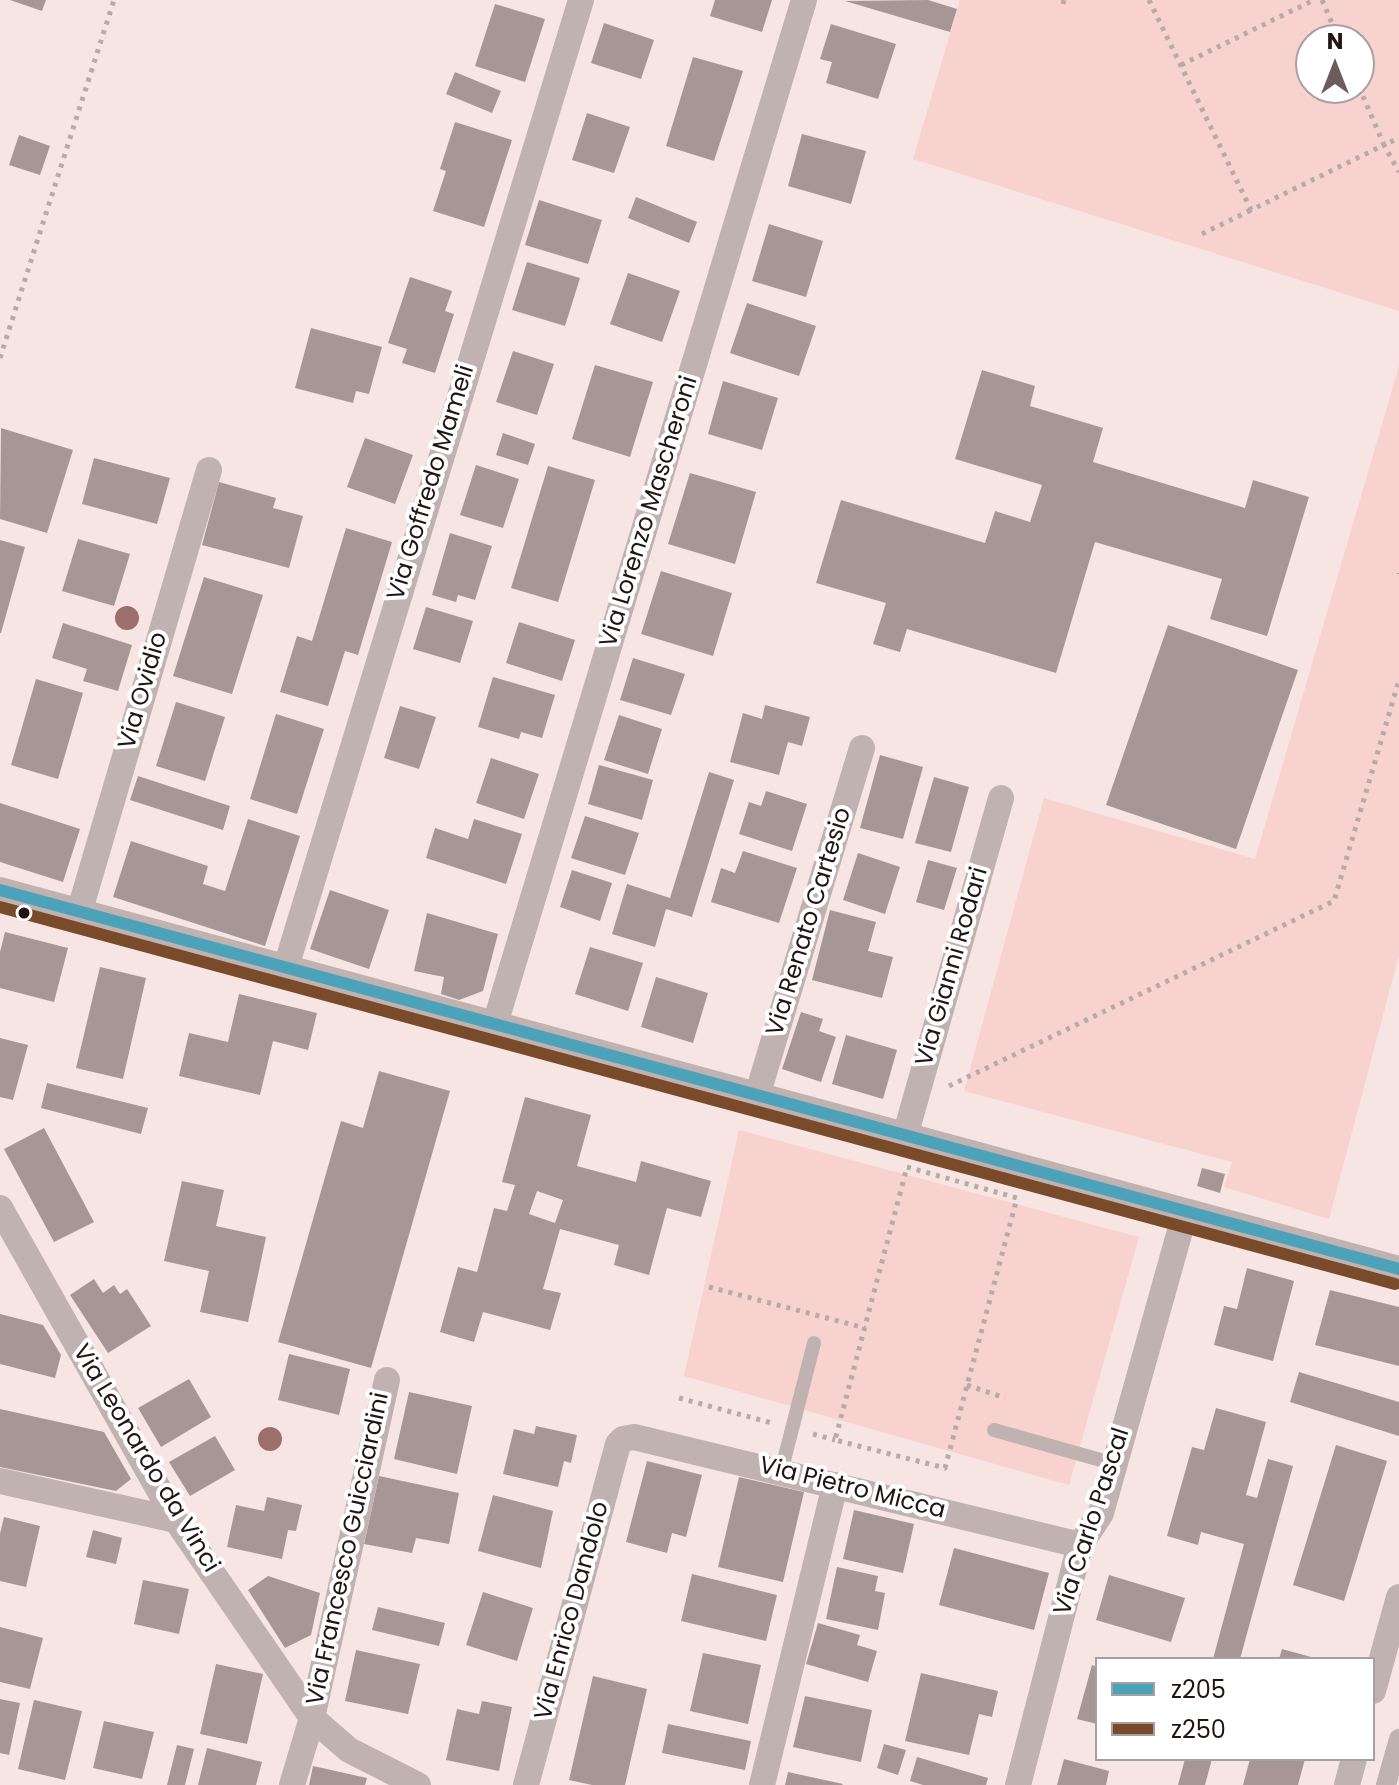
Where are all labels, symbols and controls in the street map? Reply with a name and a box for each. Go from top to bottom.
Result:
north arrow [1295,24,1375,104]
text: N [1327,26,1343,57]
street label: Via Goffredo Mameli [382,362,482,604]
street label: Via Lorenzo Mascheroni [595,373,705,651]
street label: Via Ovidio [114,629,174,753]
street label: Via Renato Cartesio [762,804,858,1040]
street label: Via Gianni Rodari [911,864,995,1070]
unlabelled marker [16,905,32,921]
street label: Via Leonardo da Vinci [66,1340,224,1578]
street label: Via Francesco Guicciardini [302,1390,396,1708]
street label: Via Carlo Pascal [1049,1425,1137,1619]
street label: Via Pietro Micca [756,1452,948,1526]
street label: Via Enrico Dandolo [530,1499,616,1723]
legend [1095,1657,1375,1761]
text: z205 [1171,1673,1226,1706]
text: z250 [1171,1713,1226,1746]

